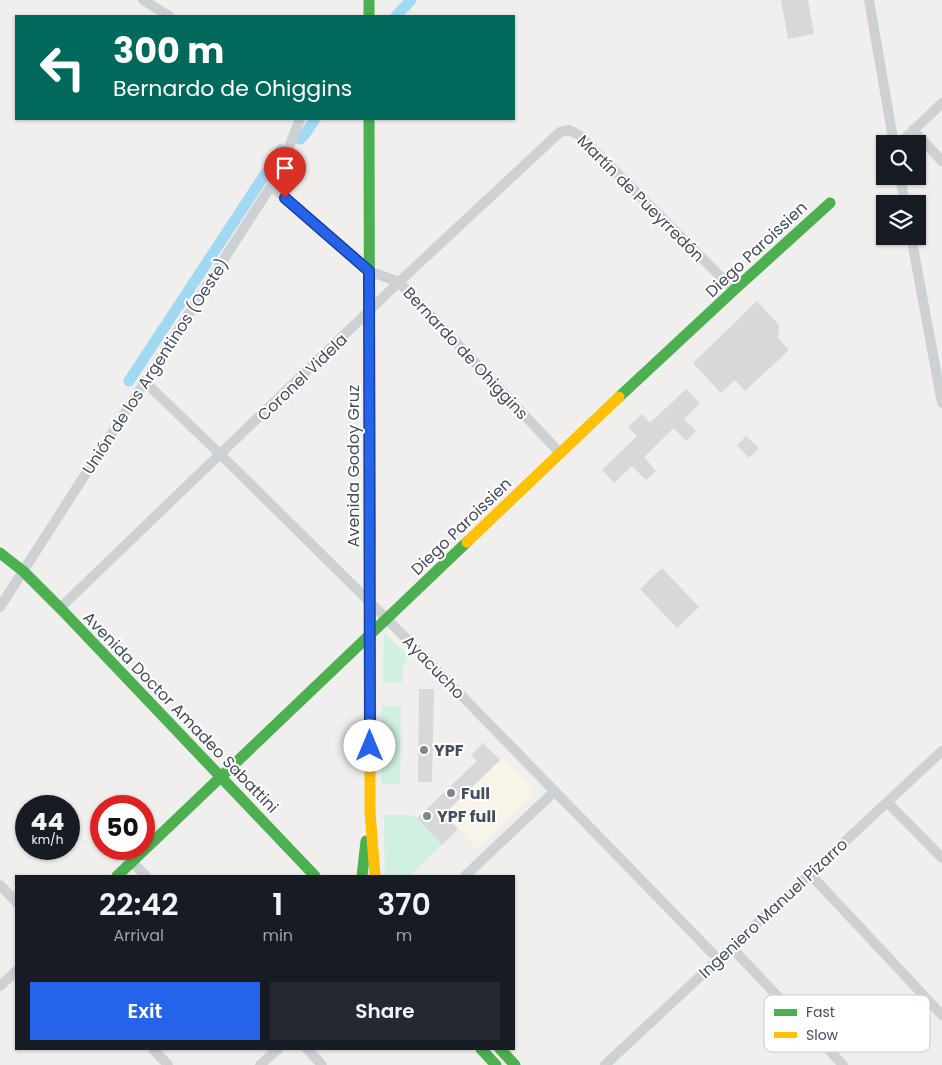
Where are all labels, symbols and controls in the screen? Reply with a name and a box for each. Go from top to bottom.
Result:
text: 300 m [113,26,224,75]
icon: left [30,35,95,100]
text: Bernardo de Ohiggins [113,73,352,104]
street label: Martín de Pueyrredón [572,130,709,267]
map controls [876,135,926,245]
button: search [876,135,926,185]
pin [264,147,306,198]
icon: arrive [271,154,299,182]
button: layers [876,195,926,245]
street label: Diego Paroissien [700,196,812,303]
street label: Unión de los Argentinos (Oeste) [77,254,234,479]
street label: Bernardo de Ohiggins [398,282,533,425]
street label: Coronel Videla [252,328,353,426]
street label: Avenida Godoy Gruz [342,385,365,547]
street label: Diego Paroissien [406,472,517,580]
street label: Avenida Doctor Amadeo Sabattini [78,606,283,818]
street label: Ayacucho [397,630,470,704]
position arrow [343,719,395,771]
place label: YPF [434,739,464,762]
marker: YPF [418,744,430,756]
place label: Full [461,782,490,805]
marker: Full [445,787,457,799]
speed limit sign: 50 [90,795,155,860]
text: 44 [31,804,64,839]
place label: YPF full [437,805,496,828]
marker: YPF full [421,810,433,822]
text: km/h [32,831,63,848]
street label: Ingeniero Manuel Pizarro [694,833,853,984]
text: 22:42 [99,883,178,926]
text: 1 [272,883,283,926]
text: 370 [377,883,431,926]
text: Arrival [114,924,164,947]
text: min [262,924,293,947]
text: m [396,924,412,947]
button: Exit [30,982,260,1040]
button: Share [270,982,500,1040]
legend [764,995,930,1052]
text: Fast [806,1002,835,1022]
text: Slow [806,1025,839,1045]

